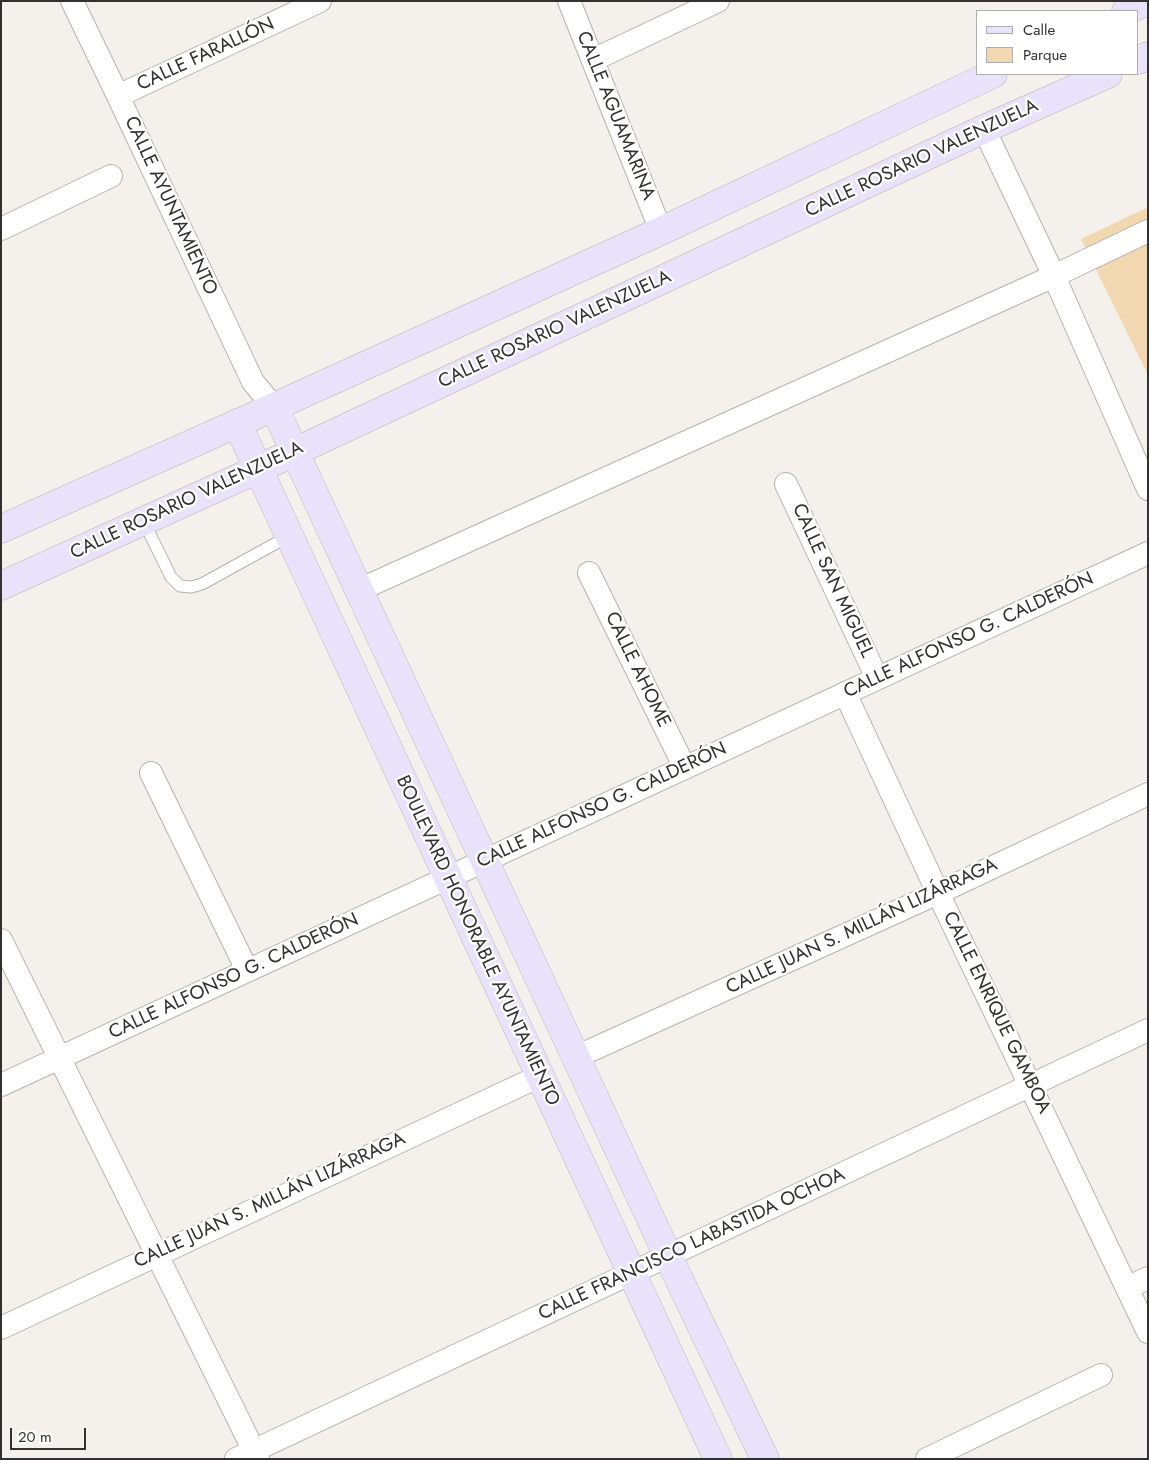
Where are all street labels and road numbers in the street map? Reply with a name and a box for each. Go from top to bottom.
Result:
street label: CALLE FARALLÓN [134,13,278,97]
street label: CALLE AGUAMARINA [571,28,659,204]
street label: CALLE ROSARIO VALENZUELA [802,95,1042,223]
street label: CALLE AYUNTAMIENTO [119,113,221,299]
street label: CALLE ROSARIO VALENZUELA [435,266,675,394]
street label: CALLE ROSARIO VALENZUELA [67,437,307,565]
street label: CALLE SAN MIGUEL [786,500,878,662]
street label: CALLE ALFONSO G. CALDERÓN [840,568,1098,704]
street label: CALLE AHOME [599,609,675,731]
street label: CALLE ALFONSO G. CALDERÓN [473,738,731,874]
street label: BOULEVARD HONORABLE AYUNTAMIENTO [390,772,564,1110]
street label: CALLE JUAN S. MILLÁN LIZÁRRAGA [723,854,1001,1000]
street label: CALLE ENRIQUE GAMBOA [937,908,1055,1118]
street label: CALLE ALFONSO G. CALDERÓN [105,909,363,1045]
street label: CALLE JUAN S. MILLÁN LIZÁRRAGA [131,1128,409,1274]
street label: CALLE FRANCISCO LABASTIDA OCHOA [535,1164,849,1326]

